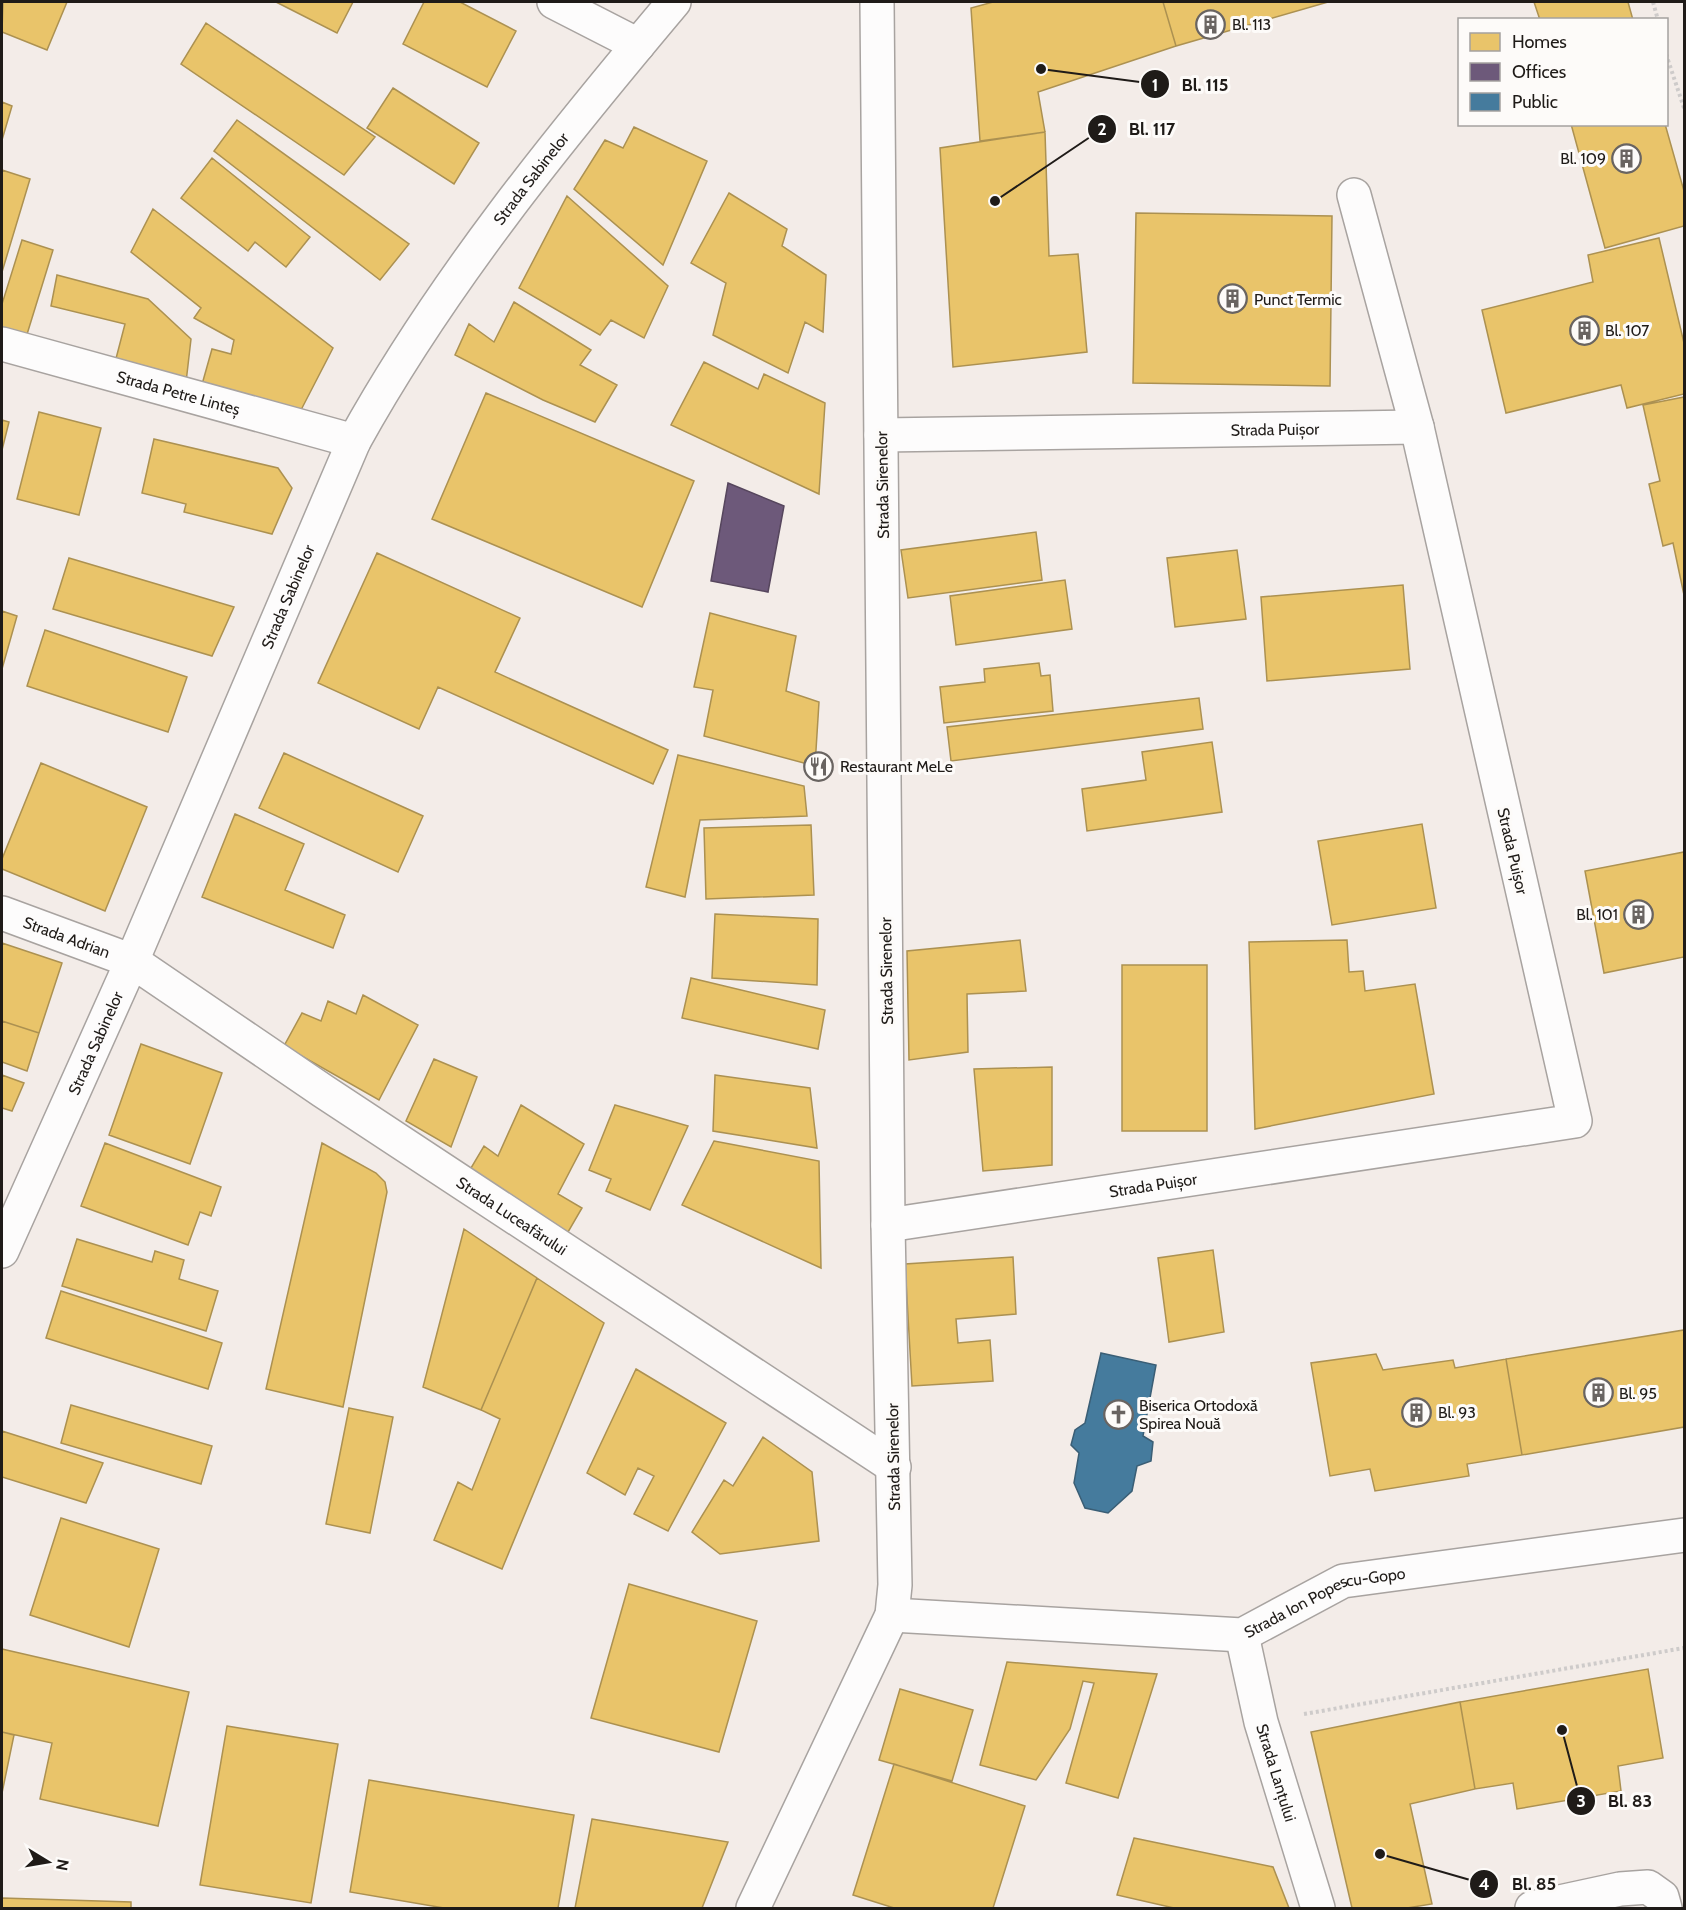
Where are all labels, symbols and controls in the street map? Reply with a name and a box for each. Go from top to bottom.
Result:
building icon: Bl. 113 [1195,8,1227,40]
place label: Bl. 113 [1232,15,1271,34]
legend [1458,18,1668,126]
text: Homes [1512,31,1567,53]
text: Offices [1512,61,1566,83]
callout: Bl. 115 [1140,66,1241,102]
text: 1 [1152,74,1158,96]
text: Bl. 115 [1182,74,1228,96]
text: Public [1512,91,1558,113]
callout: Bl. 117 [1087,111,1187,147]
text: 2 [1097,118,1107,140]
text: Bl. 117 [1129,118,1176,140]
street label: Strada Sabinelor [490,128,573,229]
building icon: Bl. 109 [1611,142,1643,174]
place label: Bl. 109 [1560,149,1606,168]
building icon: Punct Termic [1217,283,1249,315]
place label: Punct Termic [1254,290,1342,309]
building icon: Bl. 107 [1568,314,1600,346]
place label: Bl. 107 [1605,321,1649,340]
street label: Strada Petre Linteș [115,367,242,420]
street label: Strada Puișor [1230,419,1320,440]
street label: Strada Sirenelor [872,430,893,539]
street label: Strada Sabinelor [257,541,319,652]
restaurant icon: Restaurant MeLe [803,750,835,782]
place label: Restaurant MeLe [840,757,953,776]
street label: Strada Puișor [1492,806,1532,898]
building icon: Bl. 101 [1623,898,1655,930]
place label: Bl. 101 [1576,905,1618,924]
street label: Strada Adrian [21,913,113,962]
street label: Strada Sirenelor [876,916,897,1025]
street label: Strada Sabinelor [64,988,128,1098]
street label: Strada Puișor [1108,1169,1199,1201]
street label: Strada Luceafărului [453,1173,571,1259]
building icon: Bl. 95 [1582,1377,1614,1409]
place label: Bl. 95 [1619,1384,1657,1403]
place label: Biserica Ortodoxă Spirea Nouă [1139,1396,1258,1433]
building icon: Bl. 93 [1401,1396,1433,1428]
church icon: Biserica Ortodoxă Spirea Nouă [1102,1398,1134,1430]
street label: Strada Sirenelor [883,1402,904,1511]
place label: Bl. 93 [1438,1403,1476,1422]
street label: Strada Ion Popescu-Gopo [1241,1564,1407,1642]
street label: Strada Lanțului [1252,1722,1300,1824]
callout: Bl. 83 [1566,1783,1664,1819]
text: 3 [1576,1790,1586,1812]
text: Bl. 83 [1608,1790,1652,1812]
north arrow [18,1832,78,1892]
text: N [52,1857,73,1872]
callout: Bl. 85 [1469,1866,1568,1902]
text: 4 [1478,1873,1490,1895]
text: Bl. 85 [1512,1873,1556,1895]

